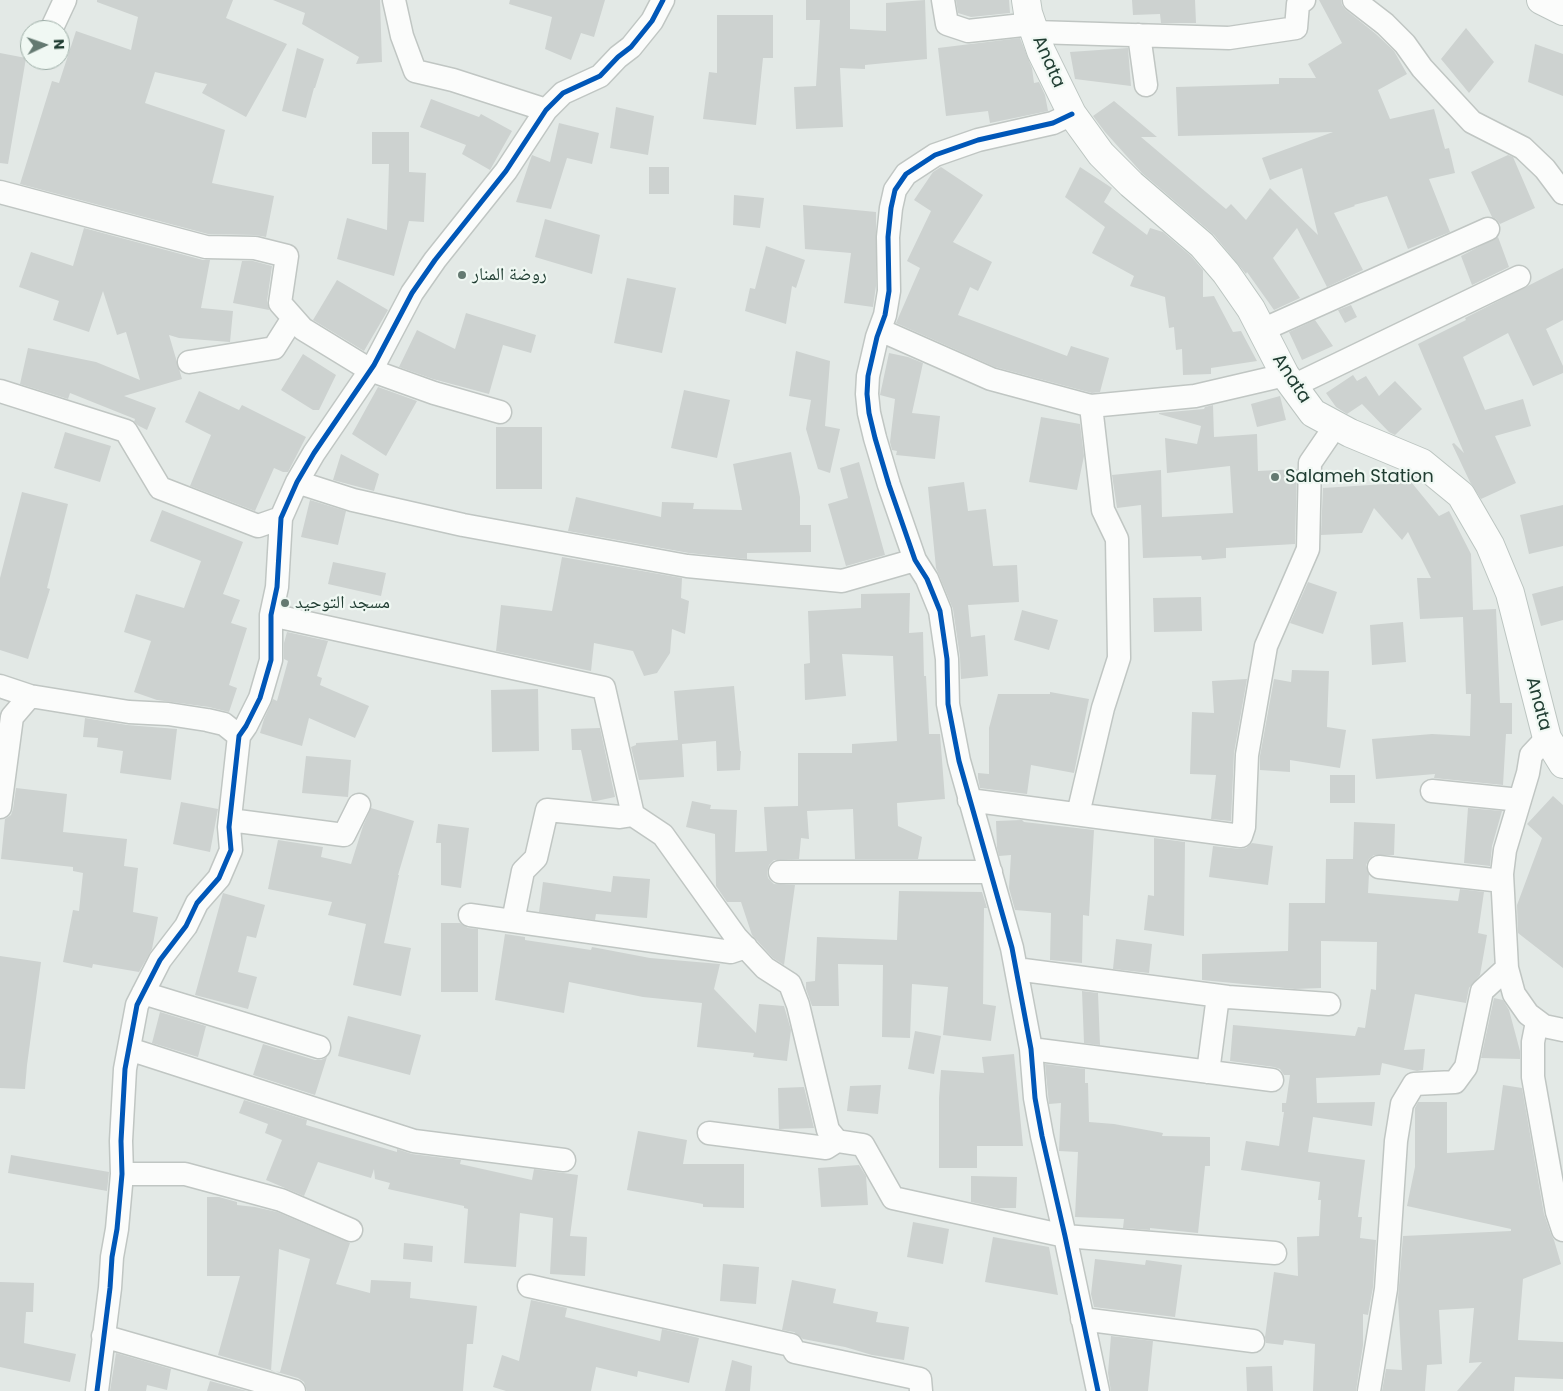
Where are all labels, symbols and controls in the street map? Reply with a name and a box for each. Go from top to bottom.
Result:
north arrow [20,20,70,70]
street label: Anata [1027,33,1069,91]
text: N [49,38,69,50]
place label: روضة المنار [472,264,547,286]
marker: روضة المنار [456,269,468,281]
street label: Anata [1267,350,1315,408]
place label: Salameh Station [1285,466,1434,488]
marker: Salameh Station [1269,471,1281,483]
place label: مسجد التوحيد [295,592,390,614]
marker: مسجد التوحيد [279,597,291,609]
street label: Anata [1521,675,1555,733]

